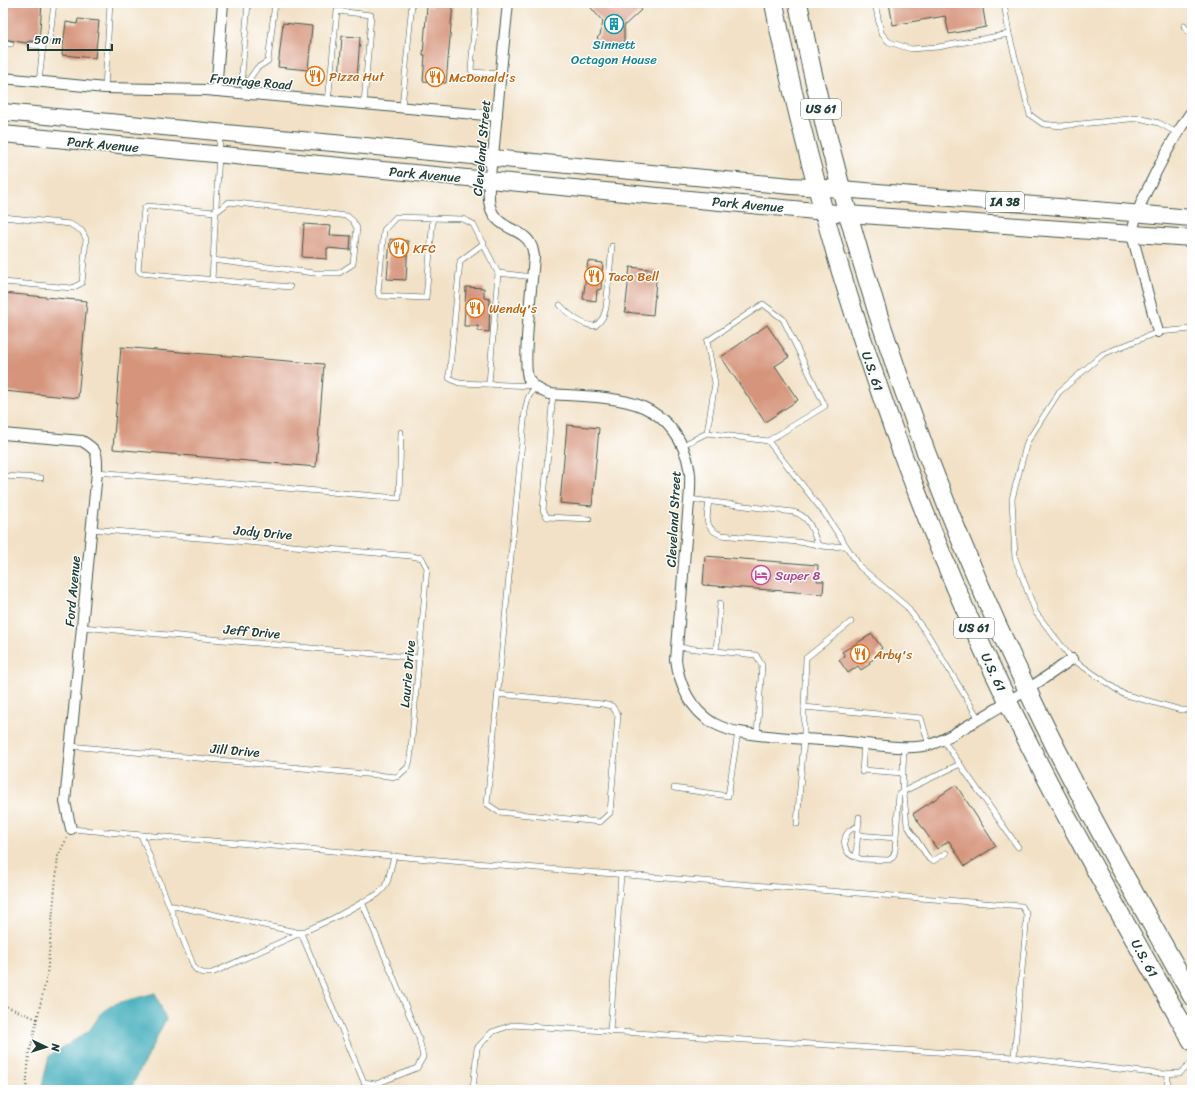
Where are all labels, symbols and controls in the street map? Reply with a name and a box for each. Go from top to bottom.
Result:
building icon: Sinnett Octagon House [603,13,625,35]
scale bar [28,26,112,52]
text: 50 m [34,29,61,51]
place label: Sinnett Octagon House [571,33,657,71]
restaurant icon: Pizza Hut [304,65,326,87]
place label: Pizza Hut [329,65,385,88]
street label: Frontage Road [209,66,294,97]
restaurant icon: McDonald's [424,66,446,88]
place label: McDonald's [449,66,515,89]
street label: Cleveland Street [466,99,497,197]
road number: US 61 [801,99,841,119]
street label: Park Avenue [66,130,140,159]
street label: Park Avenue [388,160,462,189]
street label: Park Avenue [711,190,785,219]
road number: IA 38 [986,192,1024,212]
restaurant icon: KFC [388,237,410,259]
place label: KFC [413,237,436,260]
restaurant icon: Taco Bell [583,265,605,287]
place label: Taco Bell [608,265,659,288]
restaurant icon: Wendy's [464,297,486,319]
place label: Wendy's [489,297,538,320]
street label: U.S. 61 [855,348,890,395]
street label: Cleveland Street [659,470,688,568]
street label: Jody Drive [232,518,293,547]
street label: Ford Avenue [58,554,87,627]
hotel icon: Super 8 [750,564,772,586]
place label: Super 8 [775,564,820,587]
street label: Jeff Drive [222,617,281,645]
road number: US 61 [954,618,994,638]
street label: Laurie Drive [393,639,422,709]
restaurant icon: Arby's [849,643,871,665]
place label: Arby's [873,643,913,666]
street label: U.S. 61 [974,649,1013,696]
street label: Jill Drive [208,737,261,764]
street label: U.S. 61 [1125,935,1165,982]
north arrow [26,1027,66,1067]
text: N [46,1042,65,1053]

